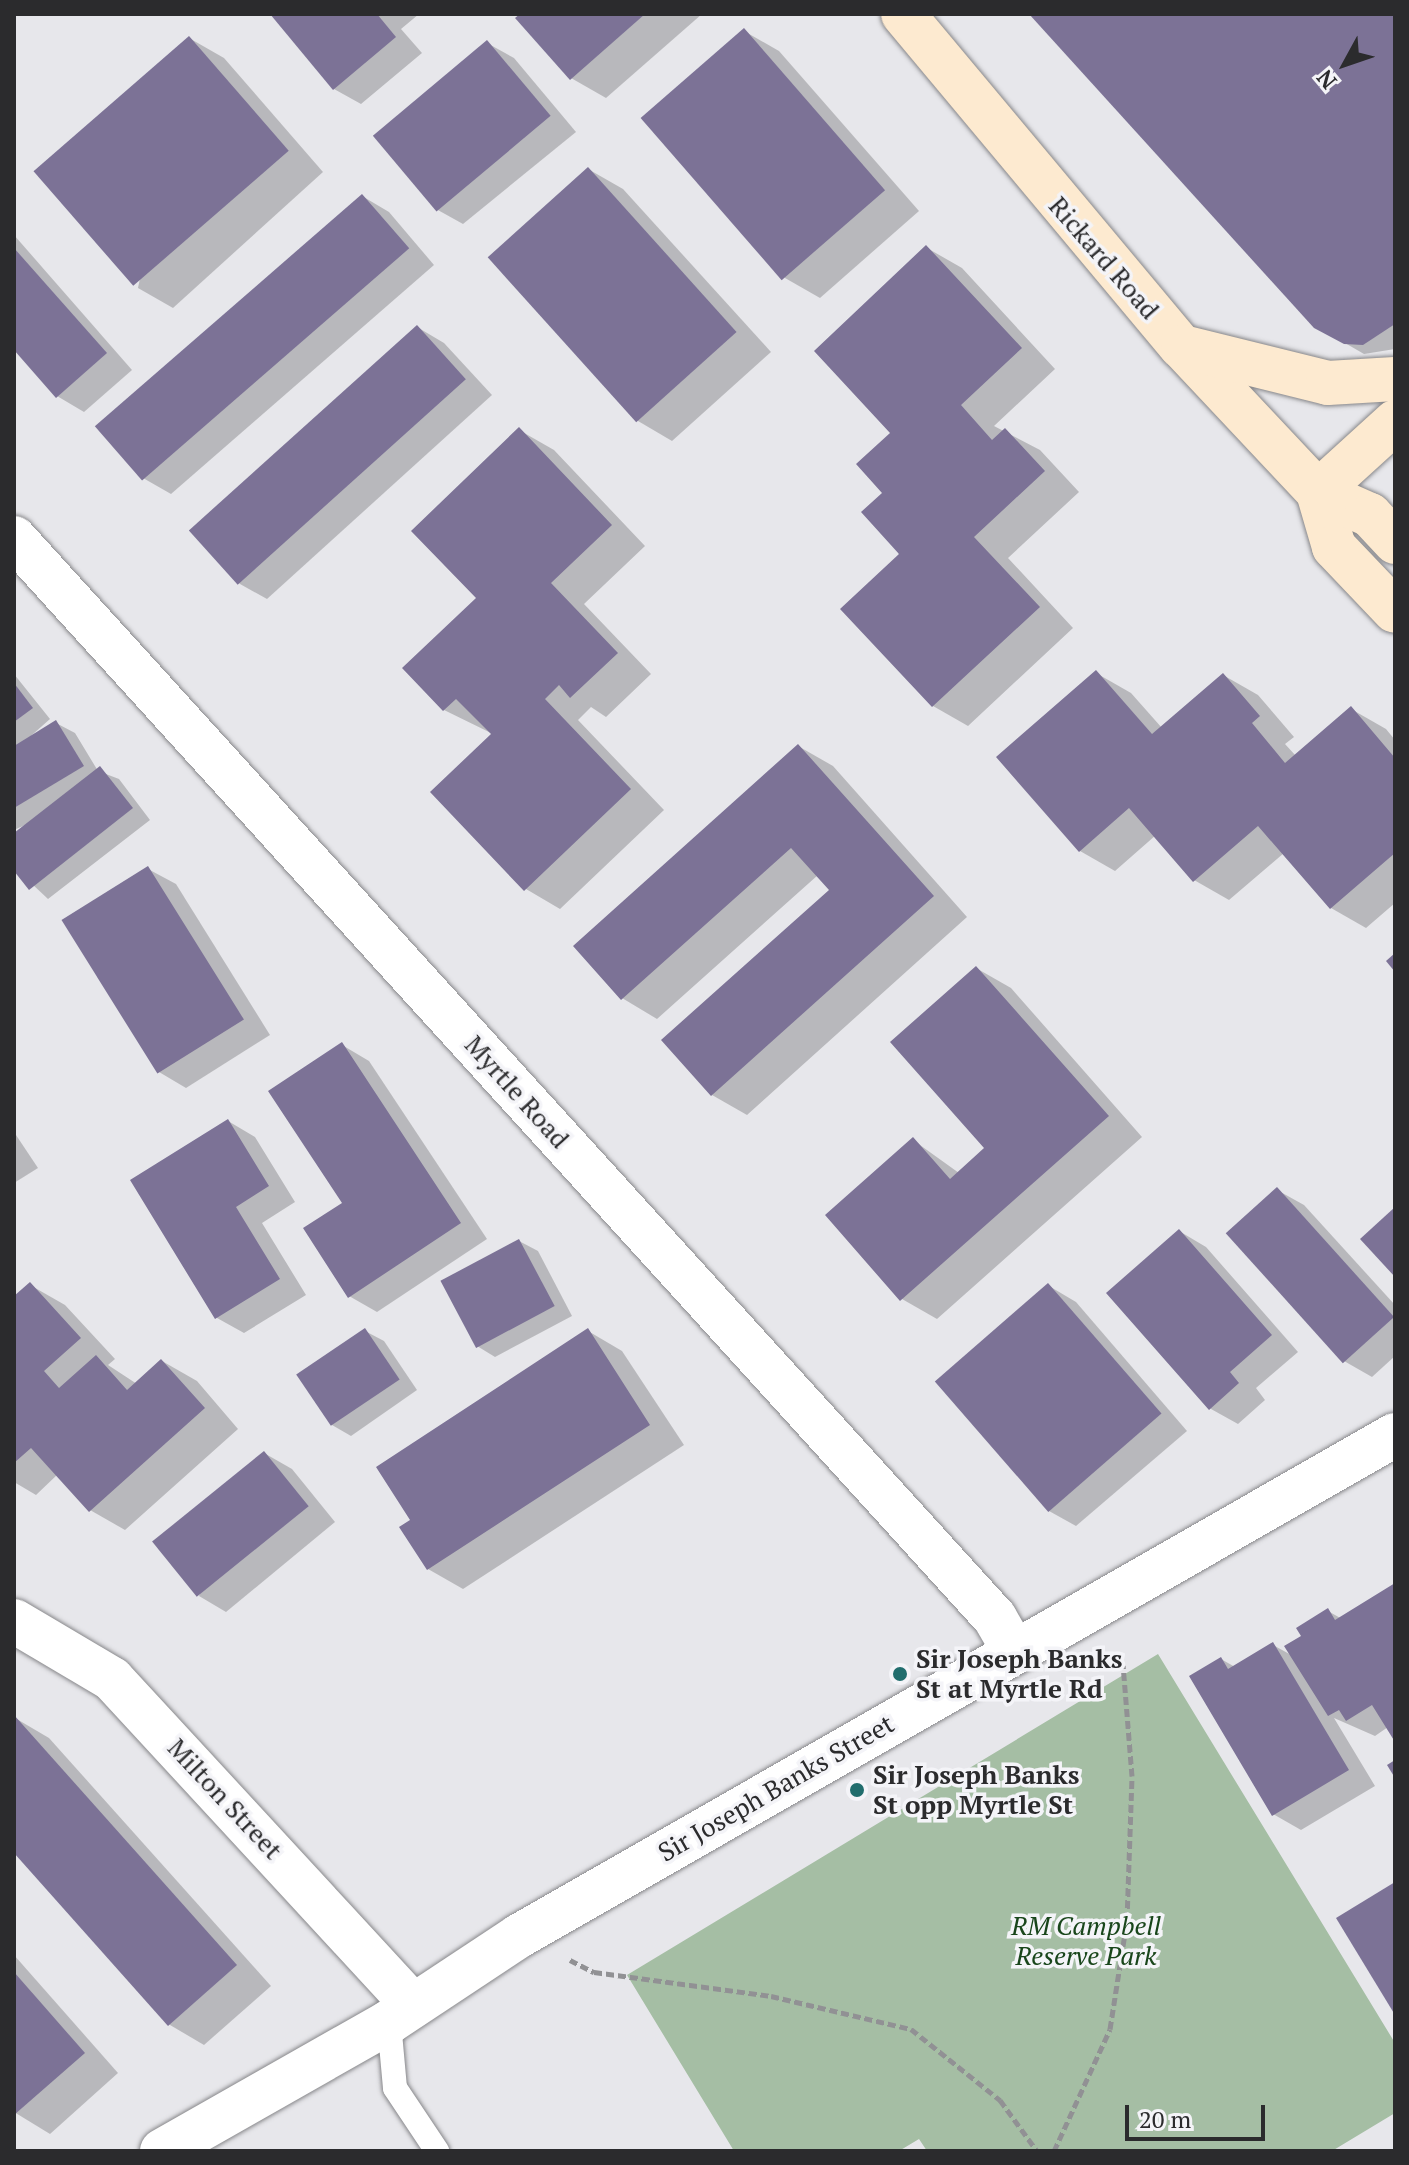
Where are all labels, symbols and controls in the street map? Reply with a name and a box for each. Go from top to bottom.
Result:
north arrow [1305,24,1385,104]
text: N [1310,64,1343,95]
street label: Rickard Road [1042,190,1166,326]
street label: Myrtle Road [458,1029,576,1155]
place label: Sir Joseph Banks St at Myrtle Rd [916,1643,1123,1704]
marker: Sir Joseph Banks St at Myrtle Rd [891,1665,909,1683]
street label: Sir Joseph Banks Street [653,1708,899,1868]
street label: Milton Street [161,1732,289,1866]
place label: Sir Joseph Banks St opp Myrtle St [873,1759,1080,1820]
marker: Sir Joseph Banks St opp Myrtle St [848,1781,866,1799]
park label: RM Campbell Reserve Park [1011,1910,1161,1972]
scale bar [1129,2089,1269,2139]
text: 20 m [1139,2103,1191,2135]

